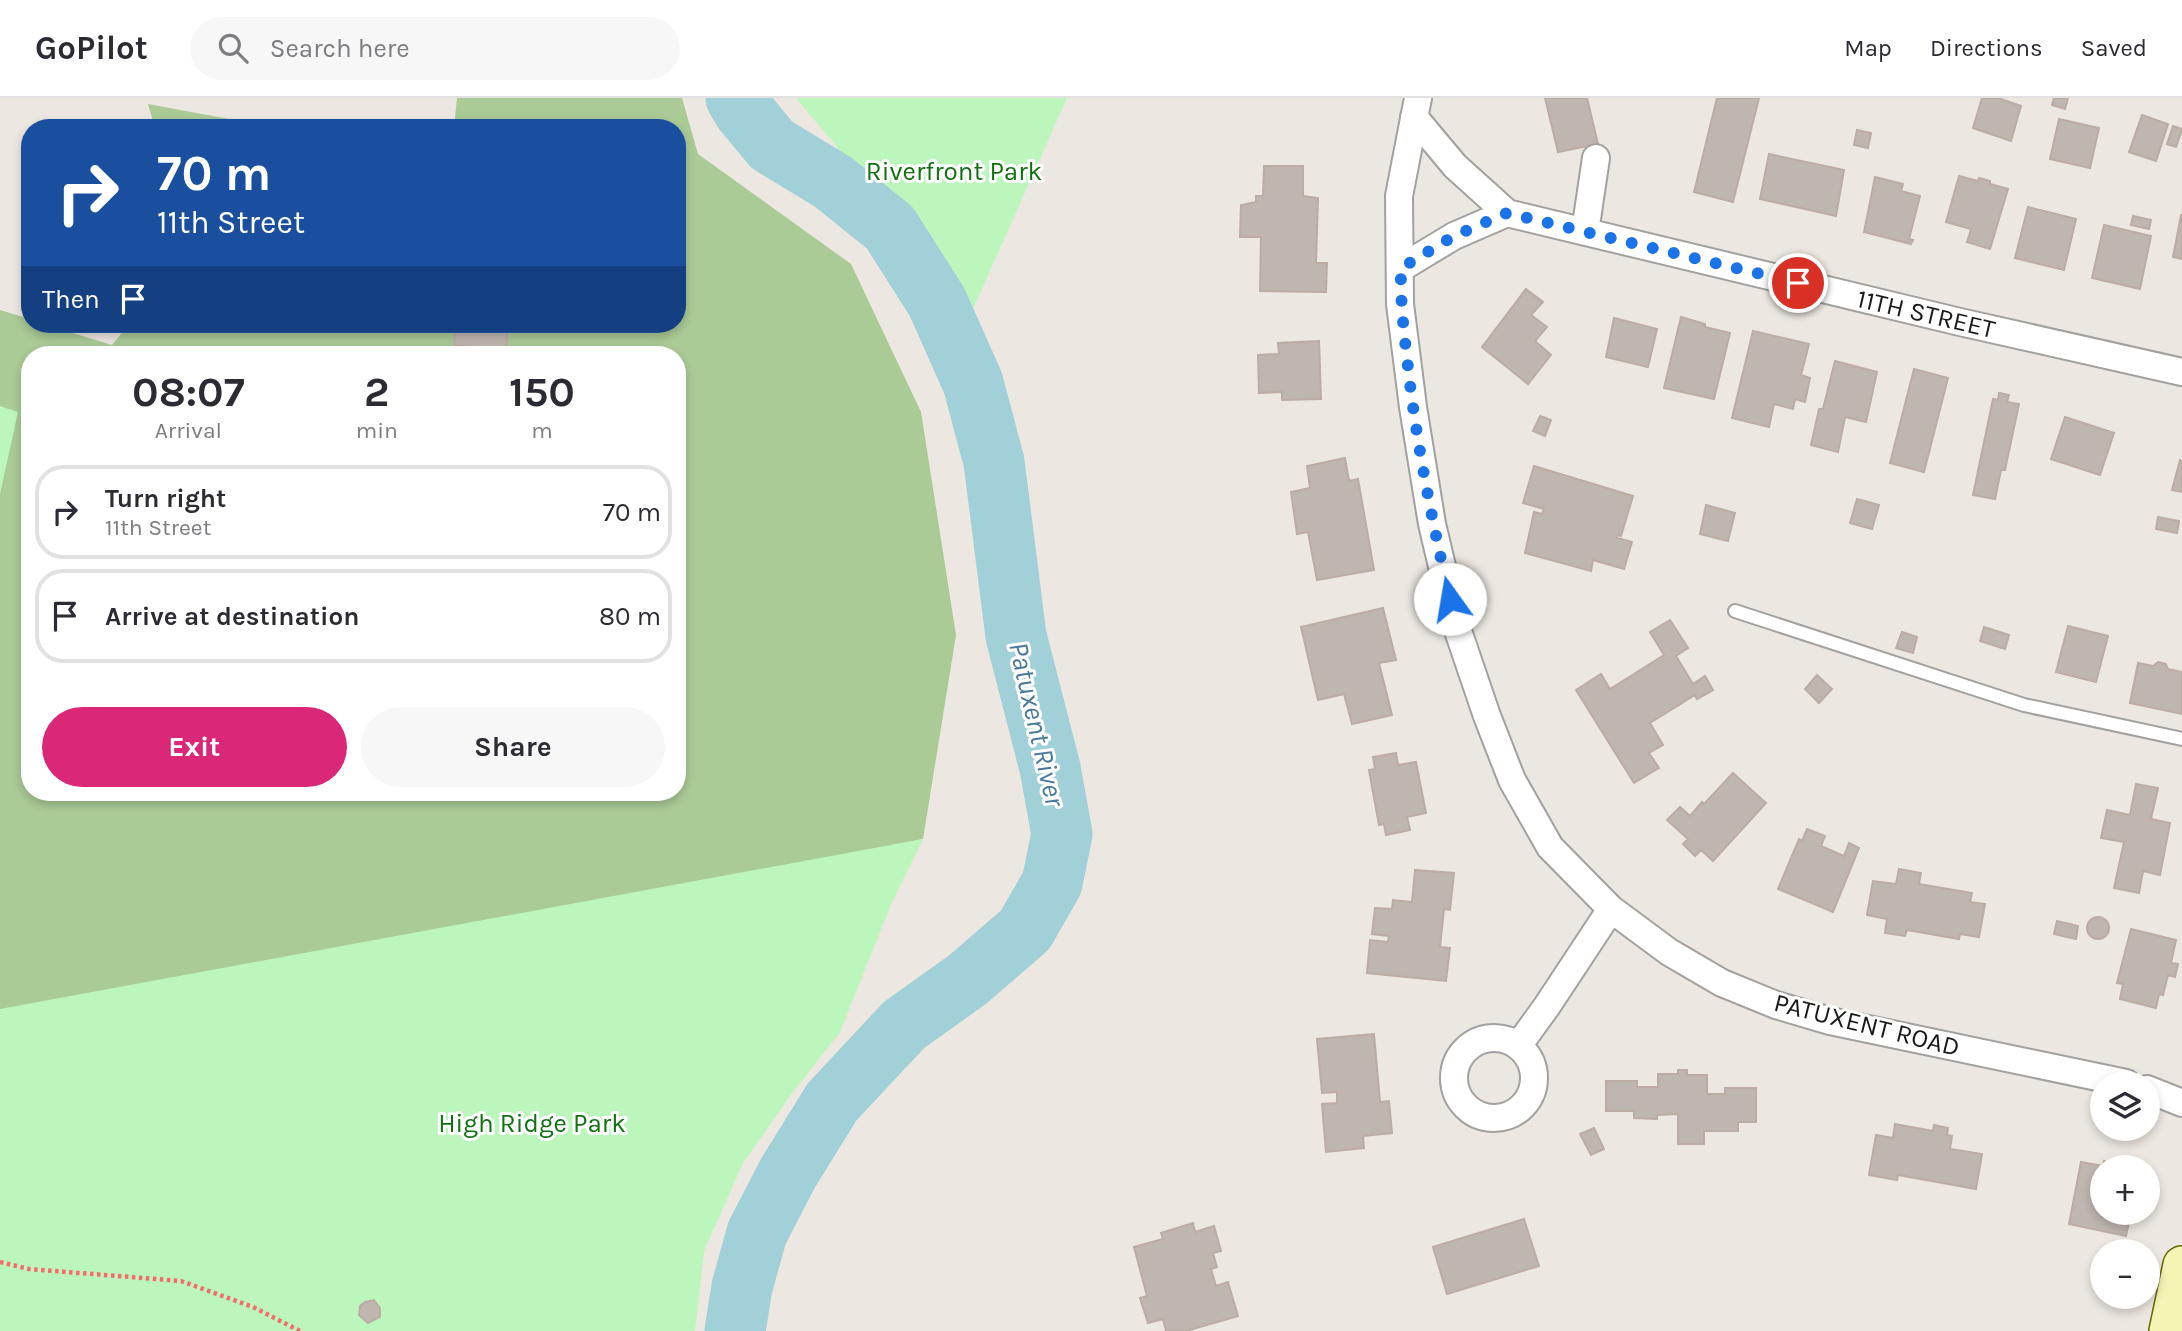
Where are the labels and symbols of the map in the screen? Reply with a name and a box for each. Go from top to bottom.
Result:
park label: Riverfront Park [866,156,1042,187]
pin [1768,253,1828,313]
street label: 11TH STREET [1854,283,1998,345]
position arrow [1413,562,1487,636]
water label: Patuxent River [1002,639,1072,811]
street label: PATUXENT ROAD [1771,987,1963,1063]
park label: High Ridge Park [438,1108,626,1139]

